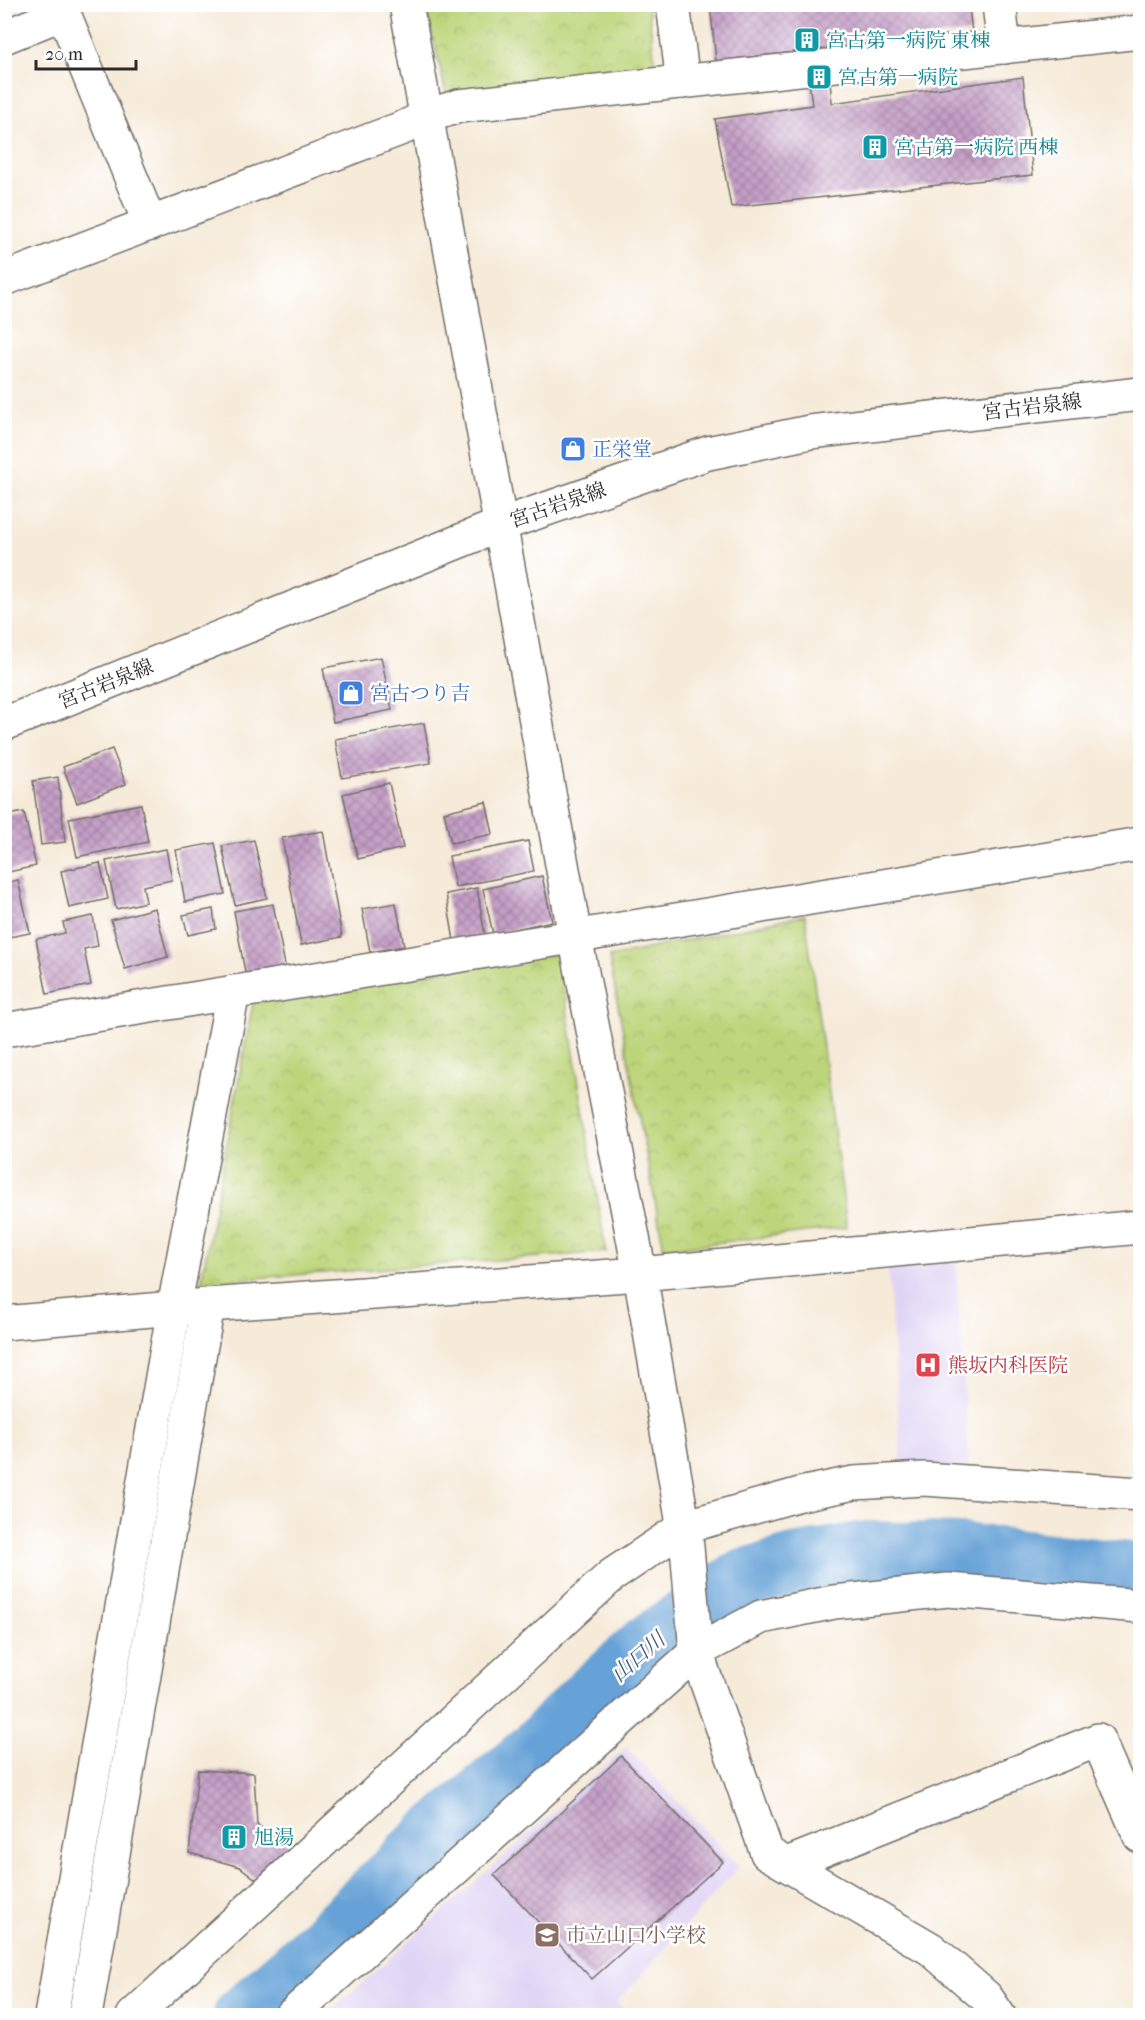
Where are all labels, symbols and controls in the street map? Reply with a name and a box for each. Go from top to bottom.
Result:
building icon: 宮古第一病院 東棟 [792,25,822,55]
place label: 宮古第一病院 東棟 [826,29,990,52]
scale bar [36,33,136,71]
text: 20 m [45,44,83,65]
building icon: 宮古第一病院 [804,62,834,92]
place label: 宮古第一病院 [838,66,958,89]
building icon: 宮古第一病院 西棟 [860,132,890,162]
place label: 宮古第一病院 西棟 [894,136,1058,159]
street label: 宮古岩泉線 [981,389,1083,425]
shop icon: 正栄堂 [558,434,588,464]
place label: 正栄堂 [592,438,652,461]
street label: 宮古岩泉線 [507,478,609,532]
street label: 宮古岩泉線 [55,655,157,713]
shop icon: 宮古つり吉 [336,678,366,708]
place label: 宮古つり吉 [370,682,470,705]
hospital icon: 熊坂内科医院 [913,1350,943,1380]
place label: 熊坂内科医院 [948,1354,1068,1377]
water label: 山口川 [606,1626,671,1687]
building icon: 旭湯 [219,1822,249,1852]
place label: 旭湯 [254,1826,294,1849]
school or university icon: 市立山口小学校 [532,1920,562,1950]
place label: 市立山口小学校 [566,1924,706,1947]

